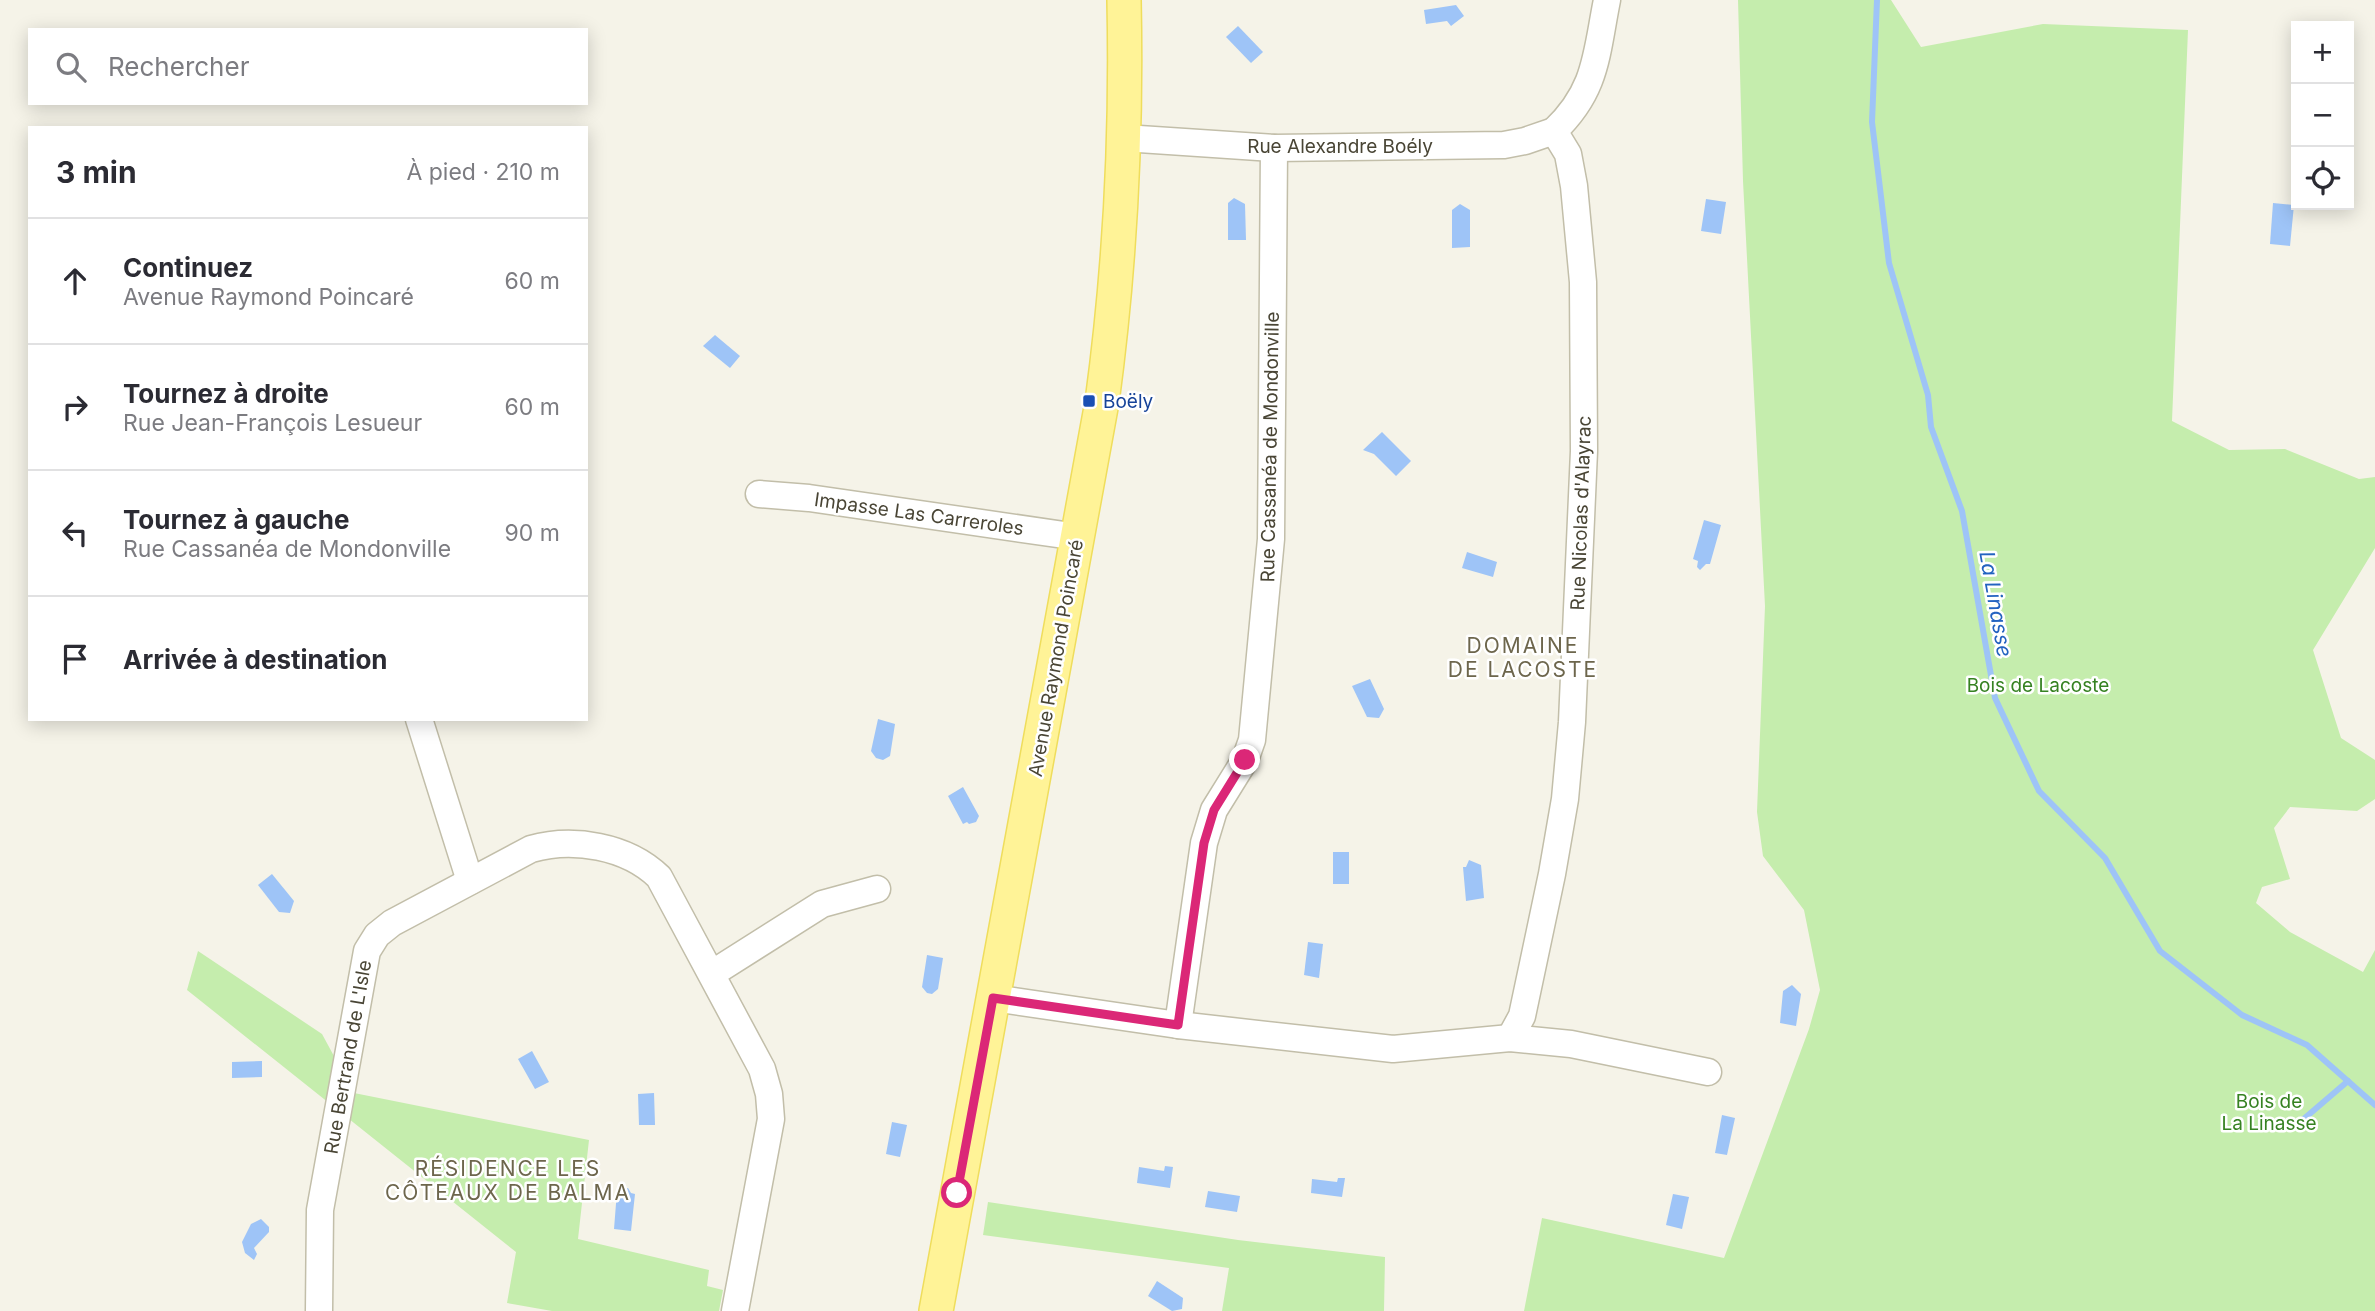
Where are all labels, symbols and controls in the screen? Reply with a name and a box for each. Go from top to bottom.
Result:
map controls [2291,21,2354,210]
button: + [2291,21,2354,84]
search box [28,28,588,105]
icon: search [52,48,90,86]
text: Rechercher [108,51,249,82]
button: − [2291,84,2354,147]
street label: Rue Alexandre Boély [1247,135,1433,158]
button: locate [2291,147,2354,210]
text: 3 min [56,154,137,190]
text: À pied · 210 m [406,158,560,186]
text: Continuez [123,252,253,283]
icon: ahead [56,262,94,300]
text: 60 m [505,267,560,295]
text: Avenue Raymond Poincaré [123,283,414,311]
street label: Rue Cassanéa de Mondonville [1256,311,1284,583]
text: Tournez à droite [123,378,329,409]
icon: right [56,388,94,426]
place label: Boëly [1103,390,1154,413]
text: 60 m [505,393,560,421]
marker: Boëly [1081,393,1097,409]
text: Rue Jean-François Lesueur [123,409,422,437]
street label: Rue Nicolas d'Alayrac [1566,415,1596,611]
street label: Impasse Las Carreroles [813,488,1025,540]
text: Tournez à gauche [123,504,349,535]
icon: left [56,514,94,552]
text: 90 m [505,519,560,547]
text: Rue Cassanéa de Mondonville [123,535,451,563]
street label: Avenue Raymond Poincaré [1024,538,1088,778]
water label: La Linasse [1974,549,2018,659]
district label: DOMAINE DE LACOSTE [1448,633,1598,682]
icon: arrive [56,640,94,678]
text: Arrivée à destination [123,644,388,675]
park label: Bois de Lacoste [1967,674,2109,697]
route end [1229,744,1260,775]
street label: Rue Bertrand de L'Isle [320,958,376,1156]
park label: Bois de La Linasse [2221,1090,2317,1135]
district label: RÉSIDENCE LES CÔTEAUX DE BALMA [385,1155,631,1205]
route start [941,1177,972,1208]

